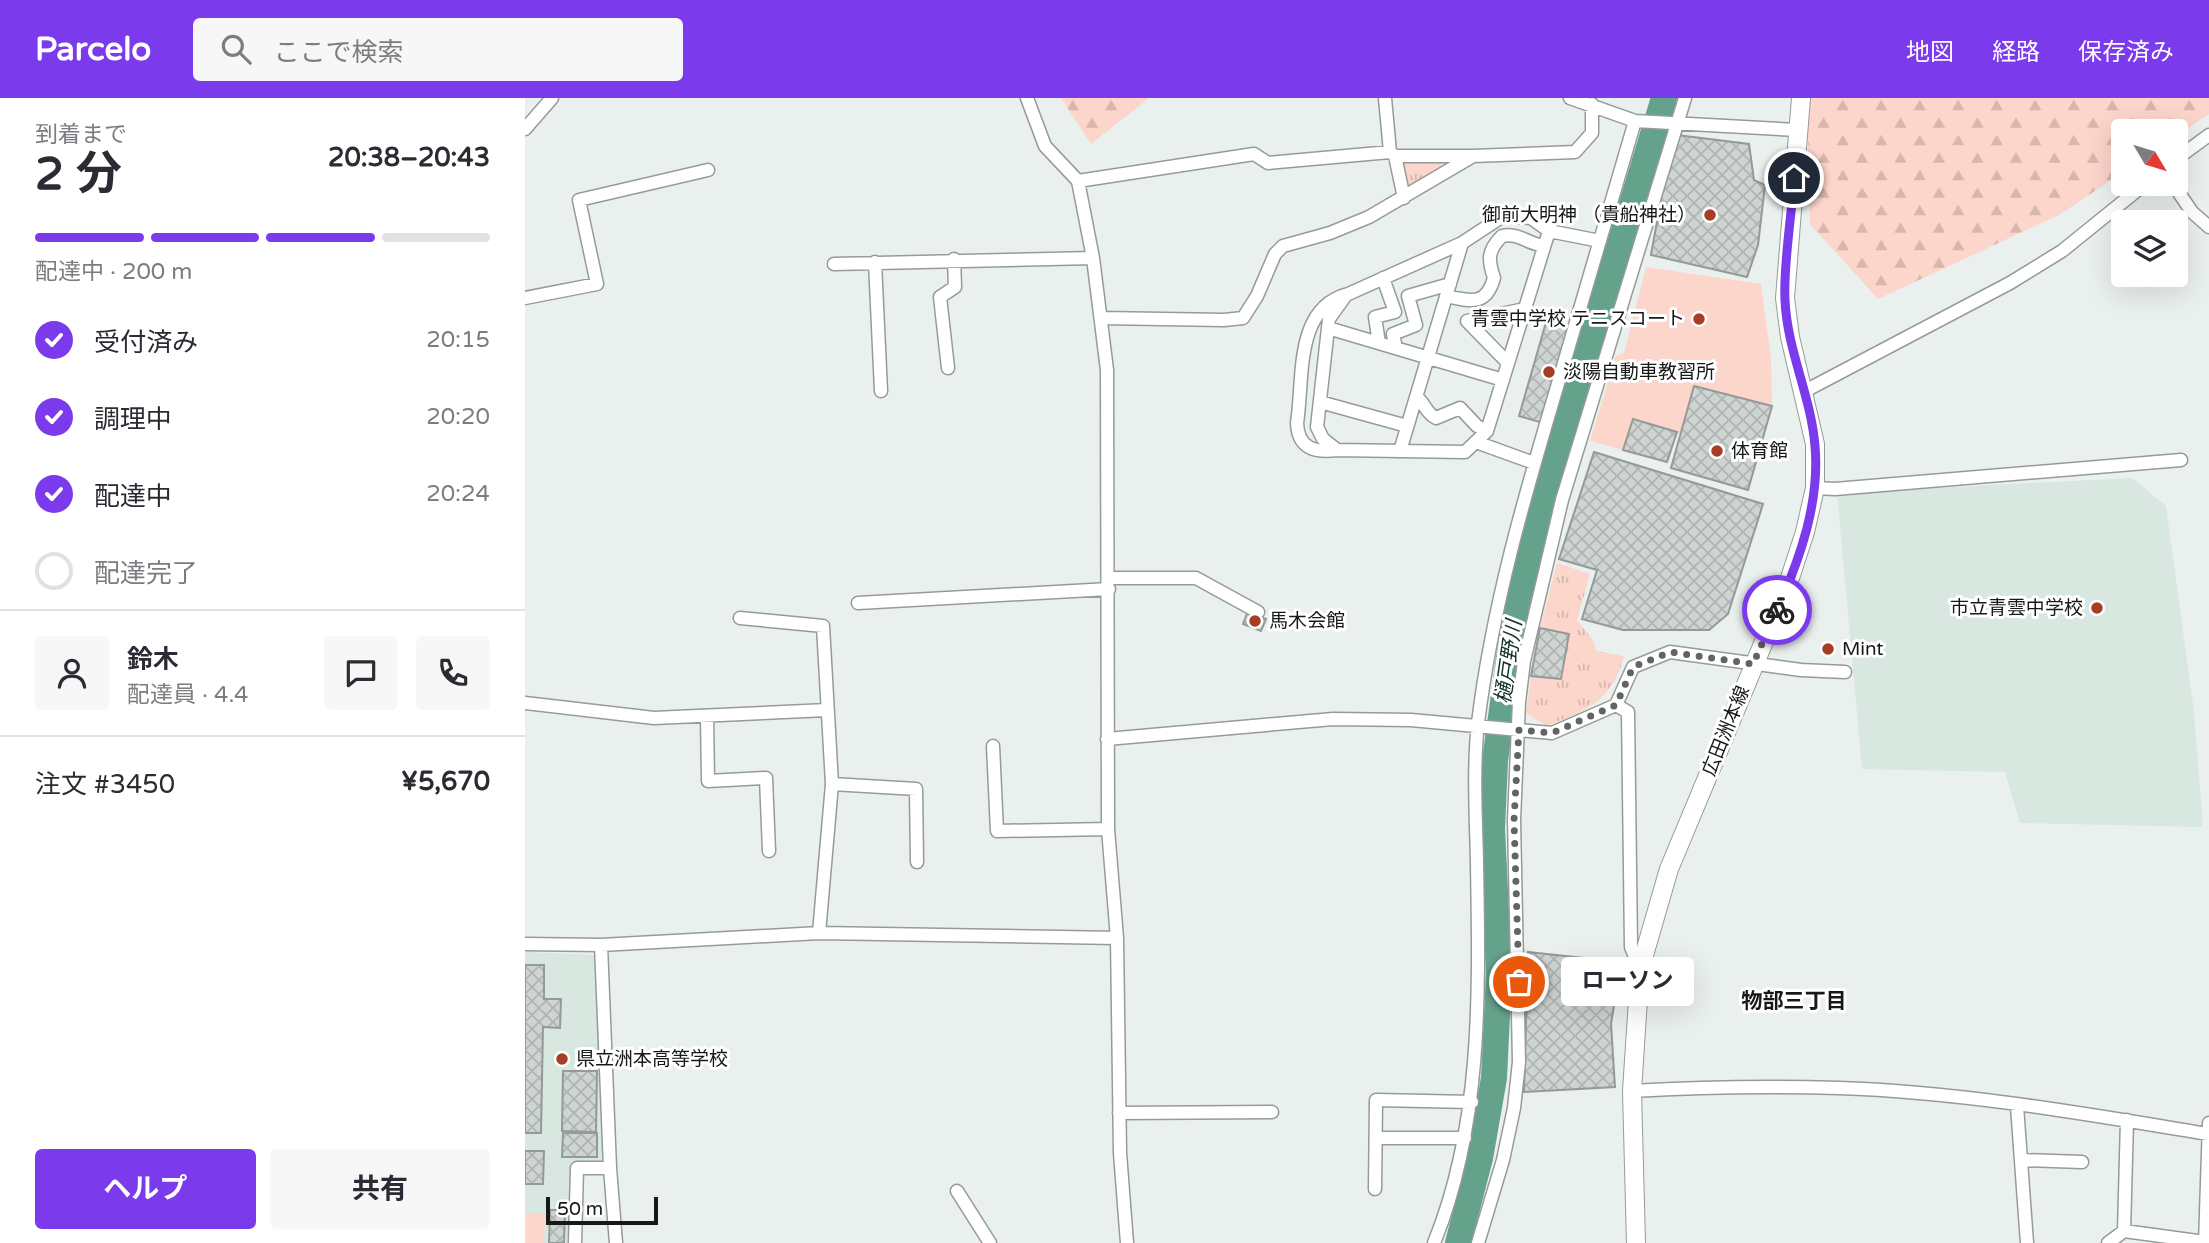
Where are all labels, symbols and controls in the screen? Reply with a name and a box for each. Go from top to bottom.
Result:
search box [193,18,683,81]
text: Parcelo [35,30,151,69]
icon: search [217,30,255,68]
text: ここで検索 [273,37,403,68]
text: 地図 [1906,38,1954,67]
text: 経路 [1992,38,2040,67]
text: 保存済み [2078,38,2174,67]
north arrow [2111,119,2187,196]
map controls [2111,119,2188,287]
text: 到着まで [35,121,127,149]
text: 20:38–20:43 [328,142,490,173]
text: 2 分 [35,147,122,202]
pin [1764,148,1824,208]
icon: home [1775,159,1813,197]
place label: 御前大明神 （貴船神社） [1482,204,1696,226]
marker: 御前大明神 （貴船神社） [1702,207,1718,223]
button: layers [2111,210,2188,287]
text: 配達中 · 200 m [35,258,192,286]
place label: 青雲中学校 テニスコート [1471,308,1685,330]
marker: 青雲中学校 テニスコート [1691,311,1707,327]
icon: check [35,321,73,359]
text: 20:15 [426,326,490,354]
text: 受付済み [94,327,198,358]
place label: 淡陽自動車教習所 [1563,361,1715,383]
marker: 淡陽自動車教習所 [1541,364,1557,380]
icon: check [35,398,73,436]
text: 20:20 [426,403,490,431]
text: 調理中 [94,404,172,435]
place label: 体育館 [1731,440,1788,462]
marker: 体育館 [1709,443,1725,459]
icon: check [35,475,73,513]
text: 20:24 [426,480,490,508]
text: 配達中 [94,481,172,512]
text: 配達完了 [94,558,198,589]
courier [1742,575,1812,645]
icon: bike [1758,591,1796,629]
place label: 市立青雲中学校 [1950,597,2083,619]
marker: 市立青雲中学校 [2089,600,2105,616]
place label: 馬木会館 [1269,610,1345,632]
marker: 馬木会館 [1247,613,1263,629]
water label: 樋戸野川 [1491,617,1528,705]
button: person [35,636,109,710]
button: chat [324,636,398,710]
button: phone [416,636,490,710]
place label: Mint [1842,638,1884,660]
marker: Mint [1820,641,1836,657]
text: 鈴木 [127,644,179,675]
text: 配達員 · 4.4 [127,681,248,709]
street label: 広田洲本線 [1698,683,1754,779]
text: ¥5,670 [401,766,490,797]
text: 注文 #3450 [35,769,175,800]
pin [1489,952,1549,1012]
callout: ローソン [1561,958,1694,1006]
icon: bag [1500,963,1538,1001]
text: ローソン [1582,967,1674,995]
district label: 物部三丁目 [1742,989,1847,1014]
place label: 県立洲本高等学校 [576,1048,728,1070]
marker: 県立洲本高等学校 [554,1051,570,1067]
button: ヘルプ [35,1149,256,1229]
button: 共有 [270,1149,490,1229]
scale bar [546,1194,658,1226]
text: 50 m [557,1198,603,1220]

